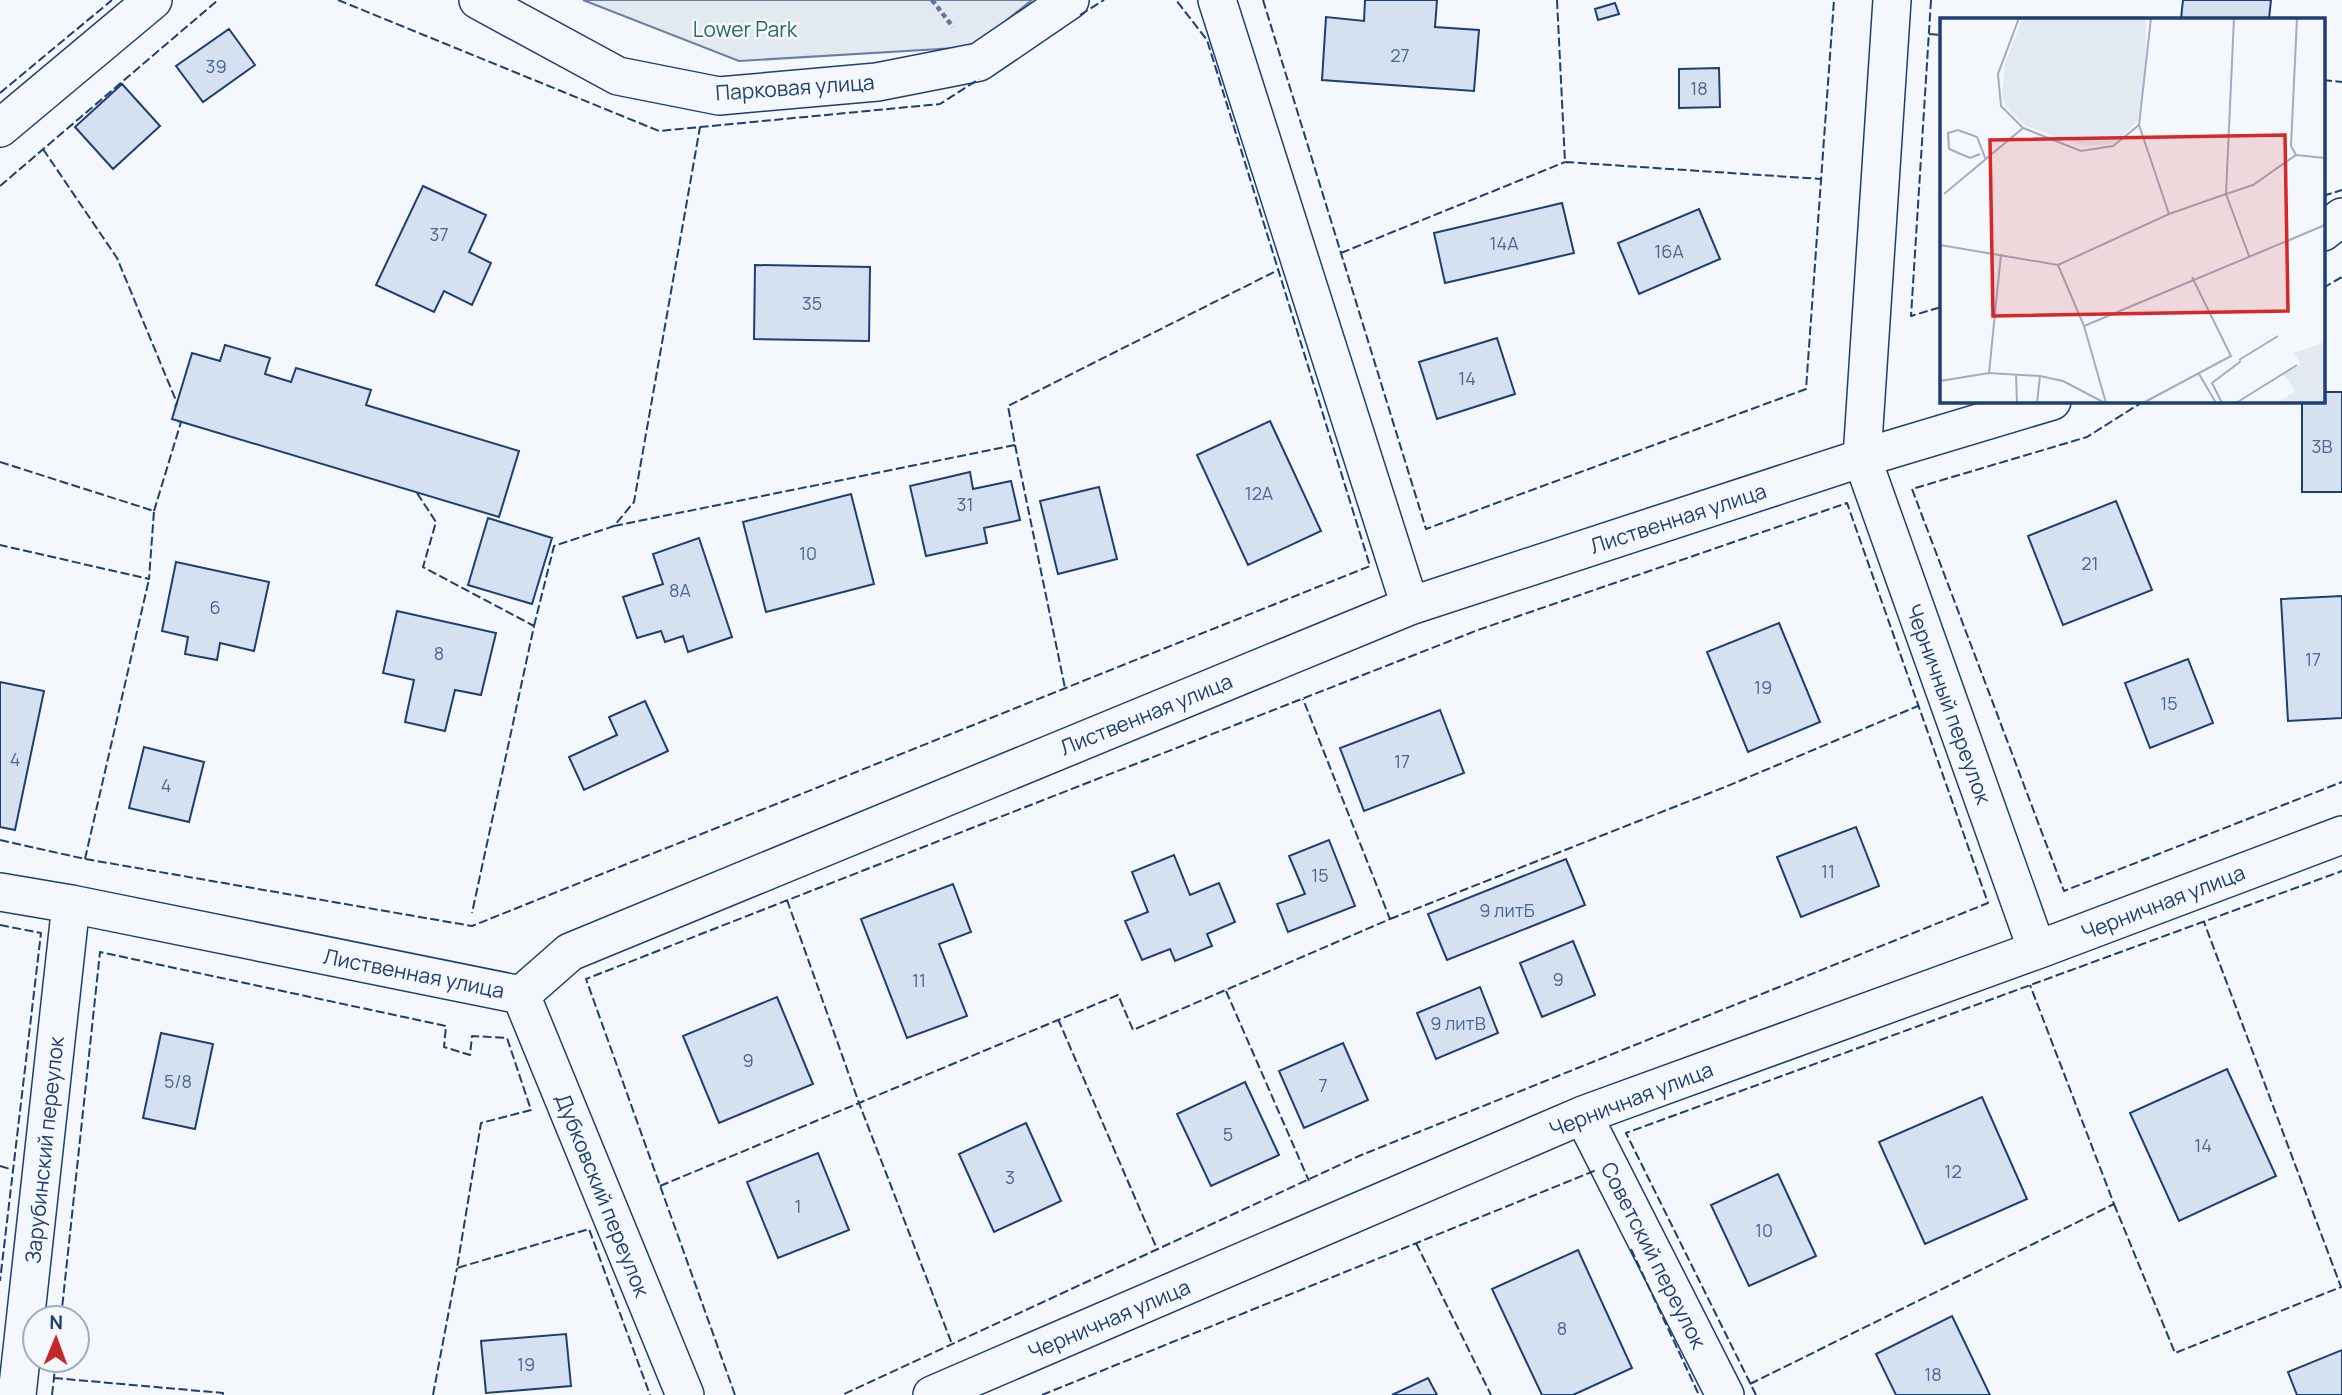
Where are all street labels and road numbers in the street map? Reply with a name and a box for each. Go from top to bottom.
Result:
street label: Парковая улица [715,67,875,107]
street label: Лиственная улица [1586,476,1770,560]
street label: Черничный переулок [1900,600,1998,808]
street label: Лиственная улица [1056,667,1236,761]
street label: Черничная улица [2077,858,2249,946]
street label: Лиственная улица [321,942,507,1004]
street label: Зарубинский переулок [18,1034,70,1265]
street label: Черничная улица [1545,1055,1717,1143]
street label: Дубковский переулок [549,1089,657,1301]
street label: Советский переулок [1595,1157,1713,1354]
street label: Черничная улица [1024,1272,1194,1366]

